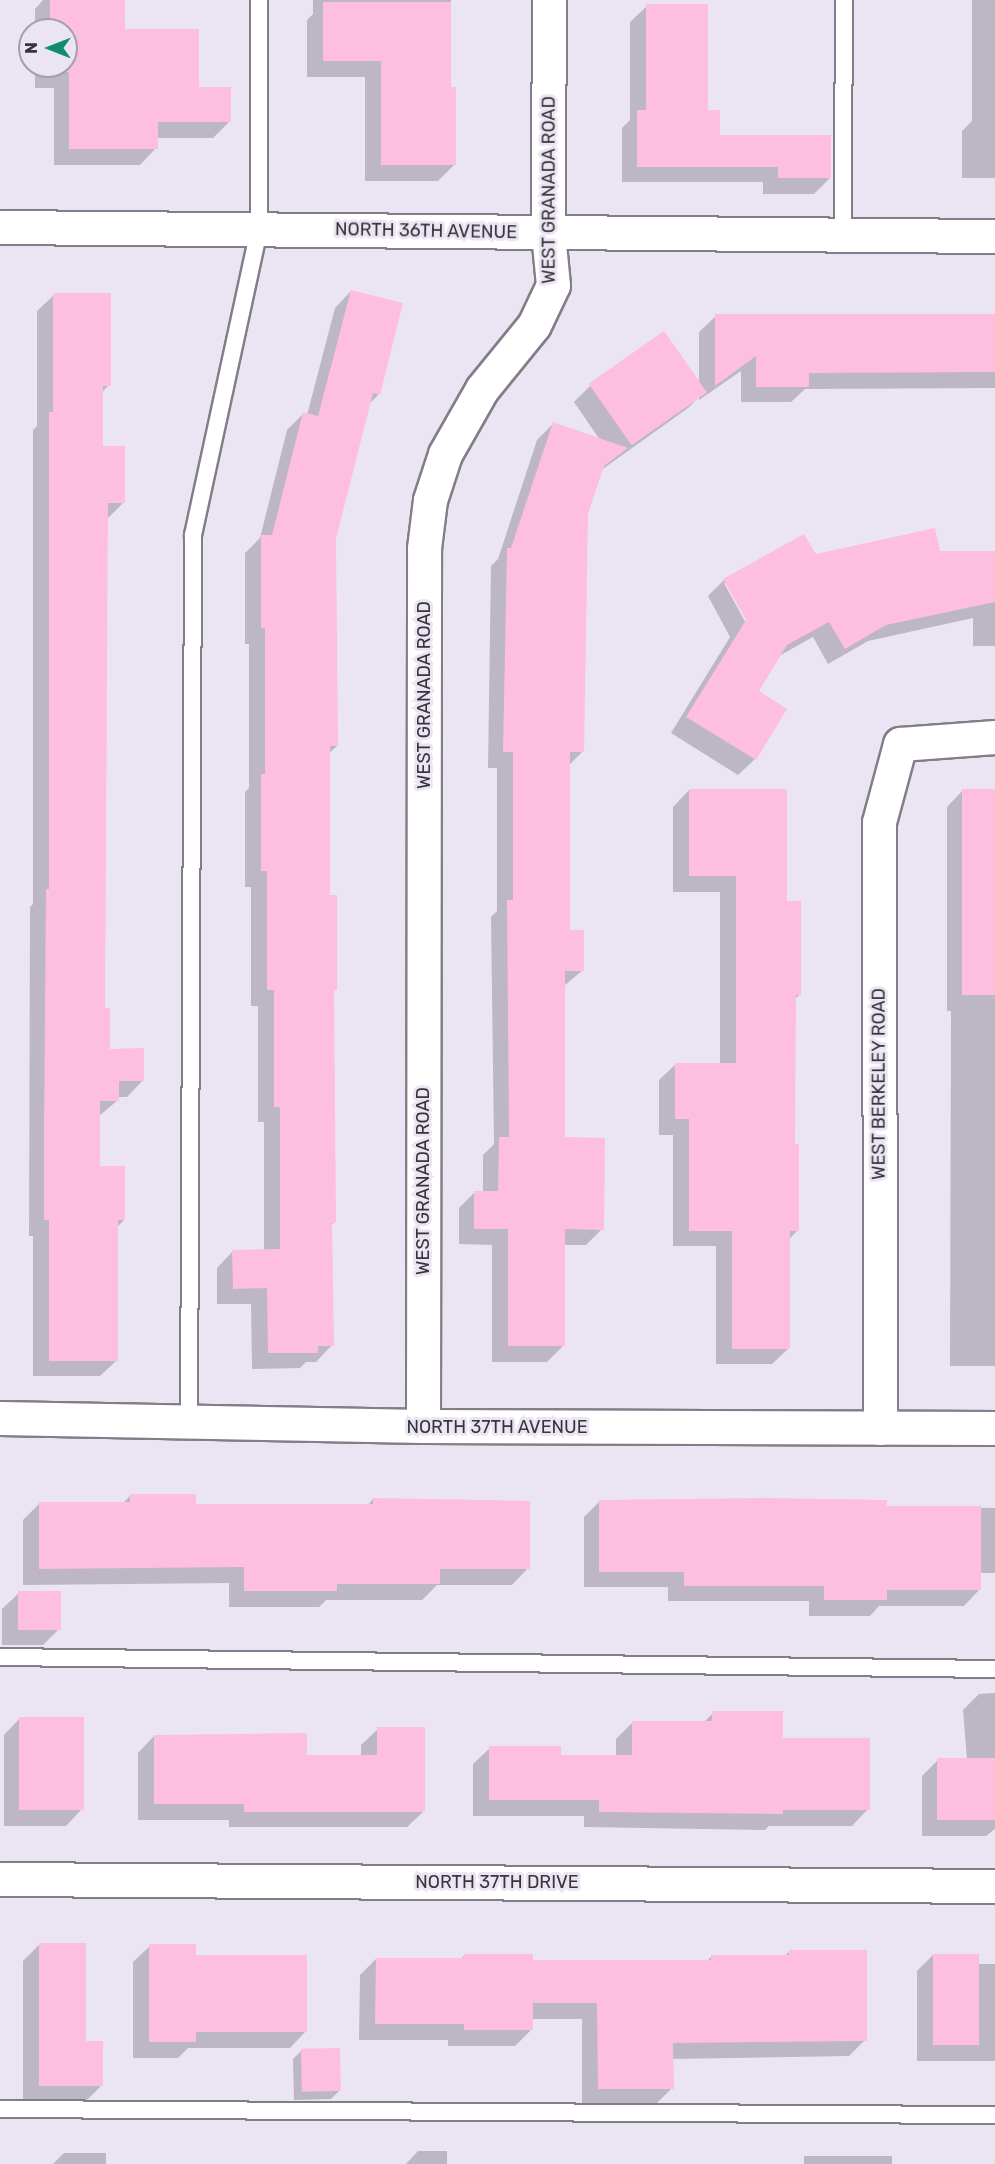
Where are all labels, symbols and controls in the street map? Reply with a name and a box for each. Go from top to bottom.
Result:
north arrow [18,18,78,78]
text: N [22,42,41,54]
street label: WEST GRANADA ROAD [538,96,560,284]
street label: NORTH 36TH AVENUE [335,219,517,243]
street label: WEST GRANADA ROAD [413,601,435,789]
street label: WEST BERKELEY ROAD [868,988,890,1180]
street label: WEST GRANADA ROAD [412,1087,434,1275]
street label: NORTH 37TH AVENUE [406,1416,588,1438]
street label: NORTH 37TH DRIVE [415,1871,579,1893]

